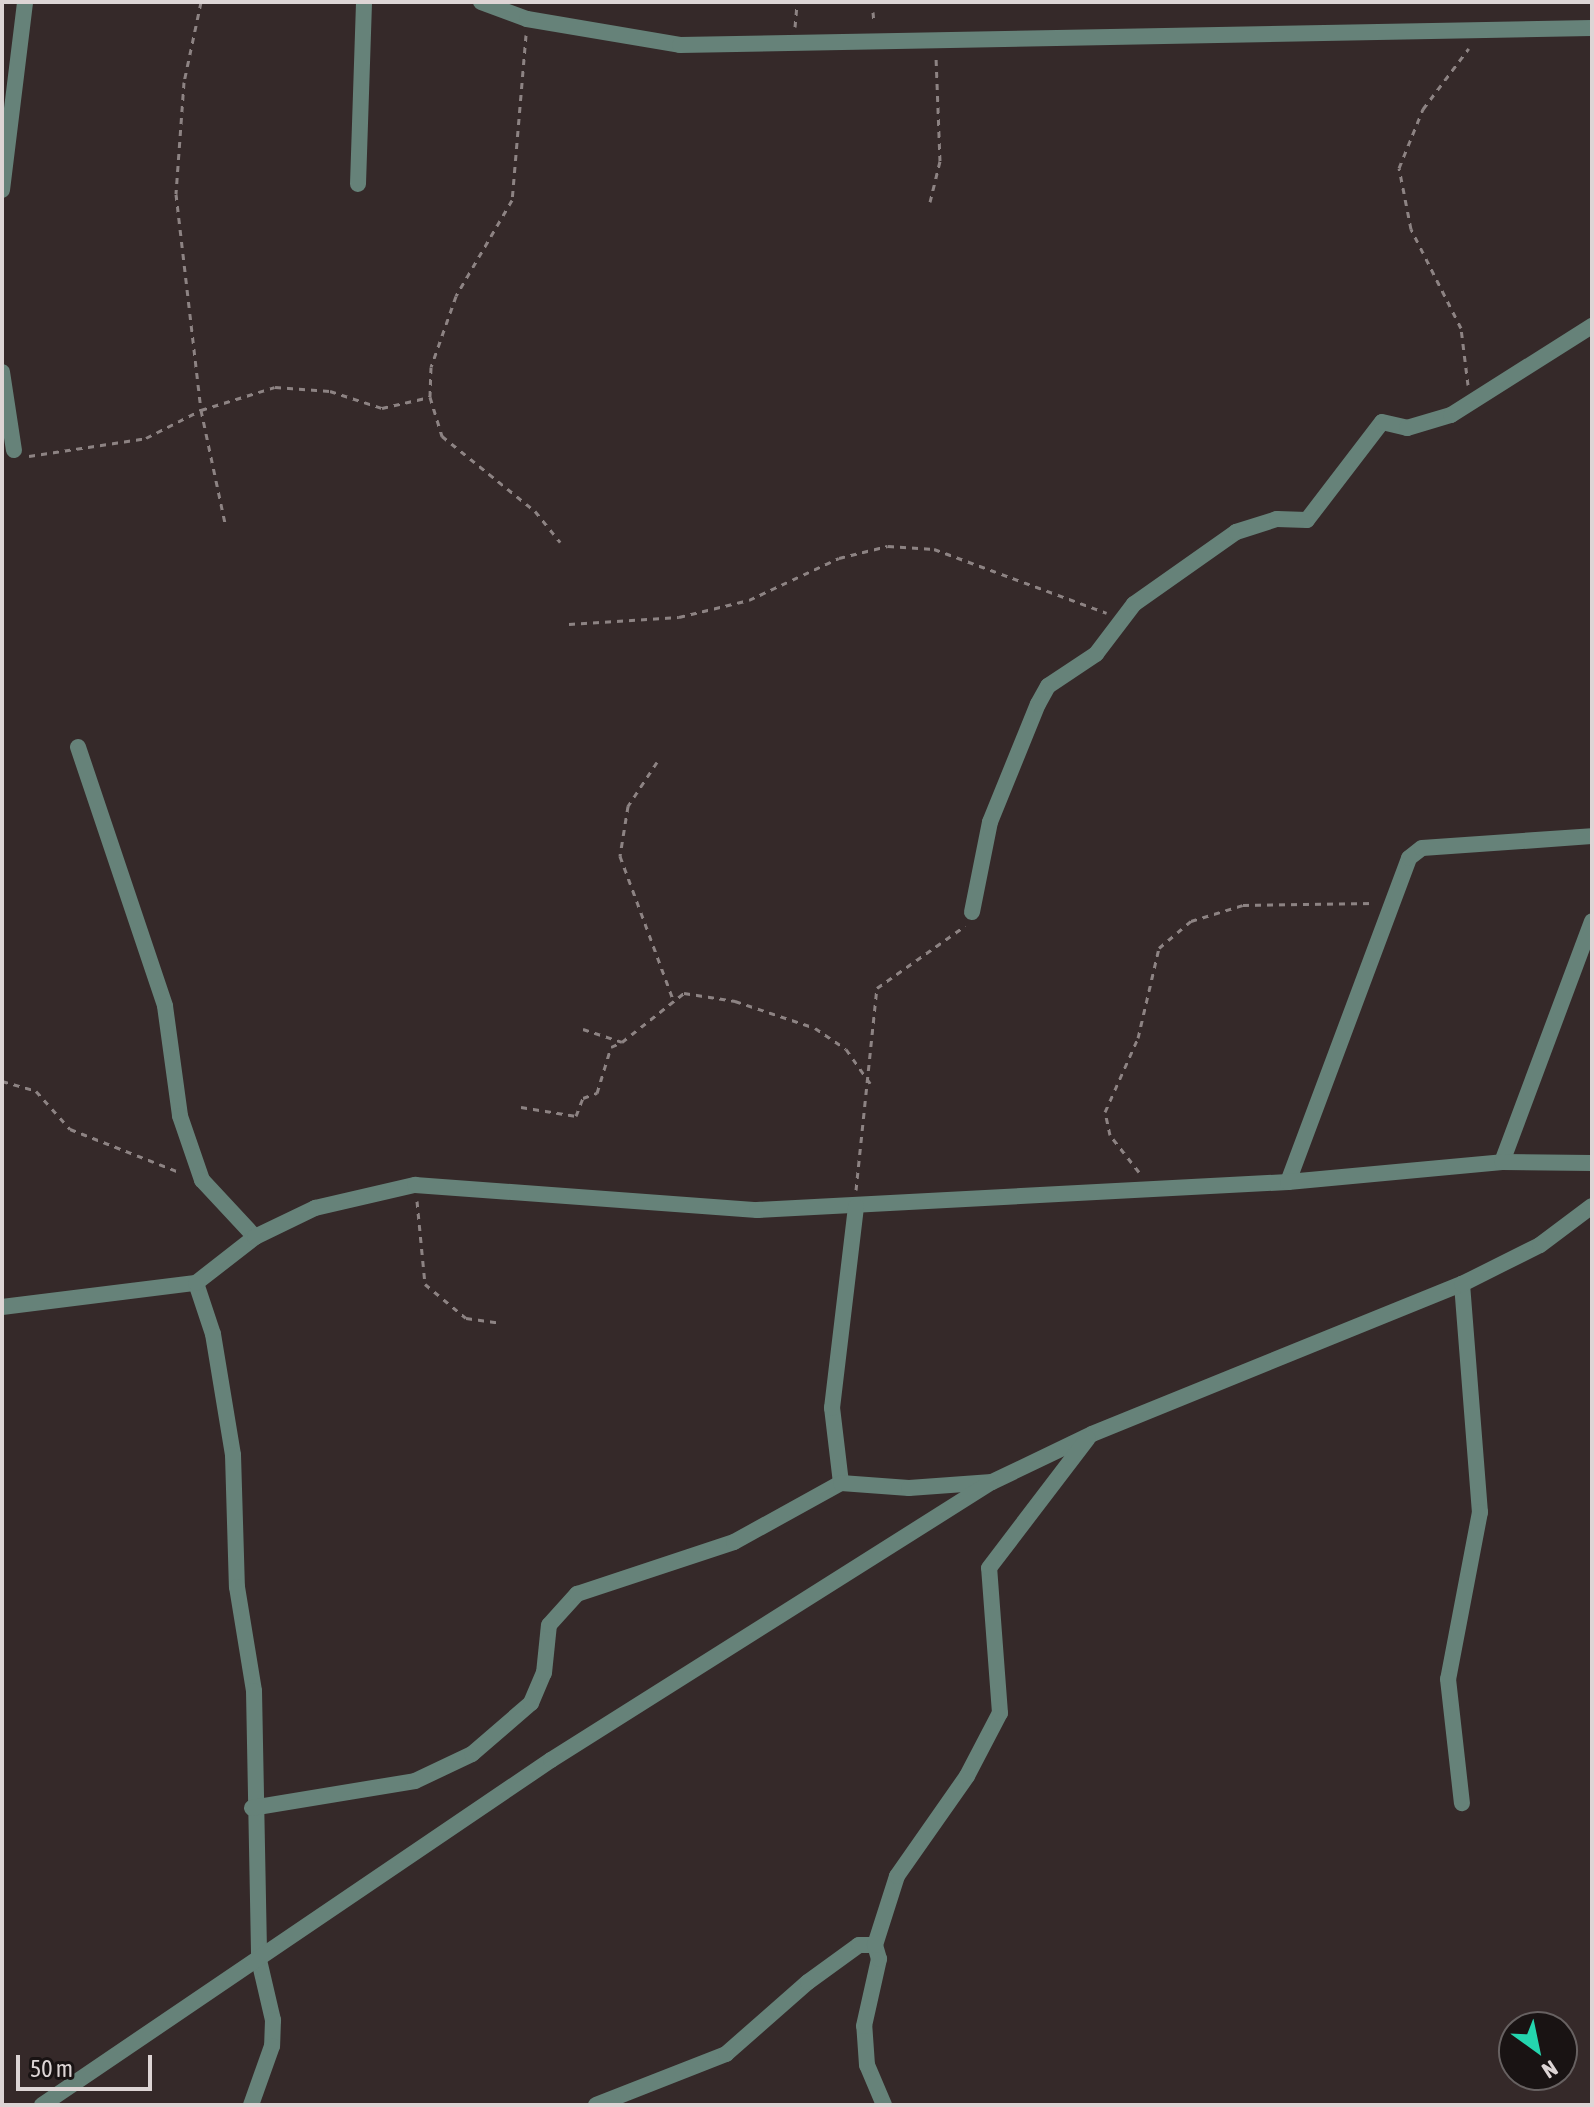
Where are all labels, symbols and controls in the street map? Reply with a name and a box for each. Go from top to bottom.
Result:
north arrow [1498,2011,1578,2091]
scale bar [20,2039,156,2089]
text: 50 m [30,2055,73,2082]
text: N [1537,2055,1563,2084]

